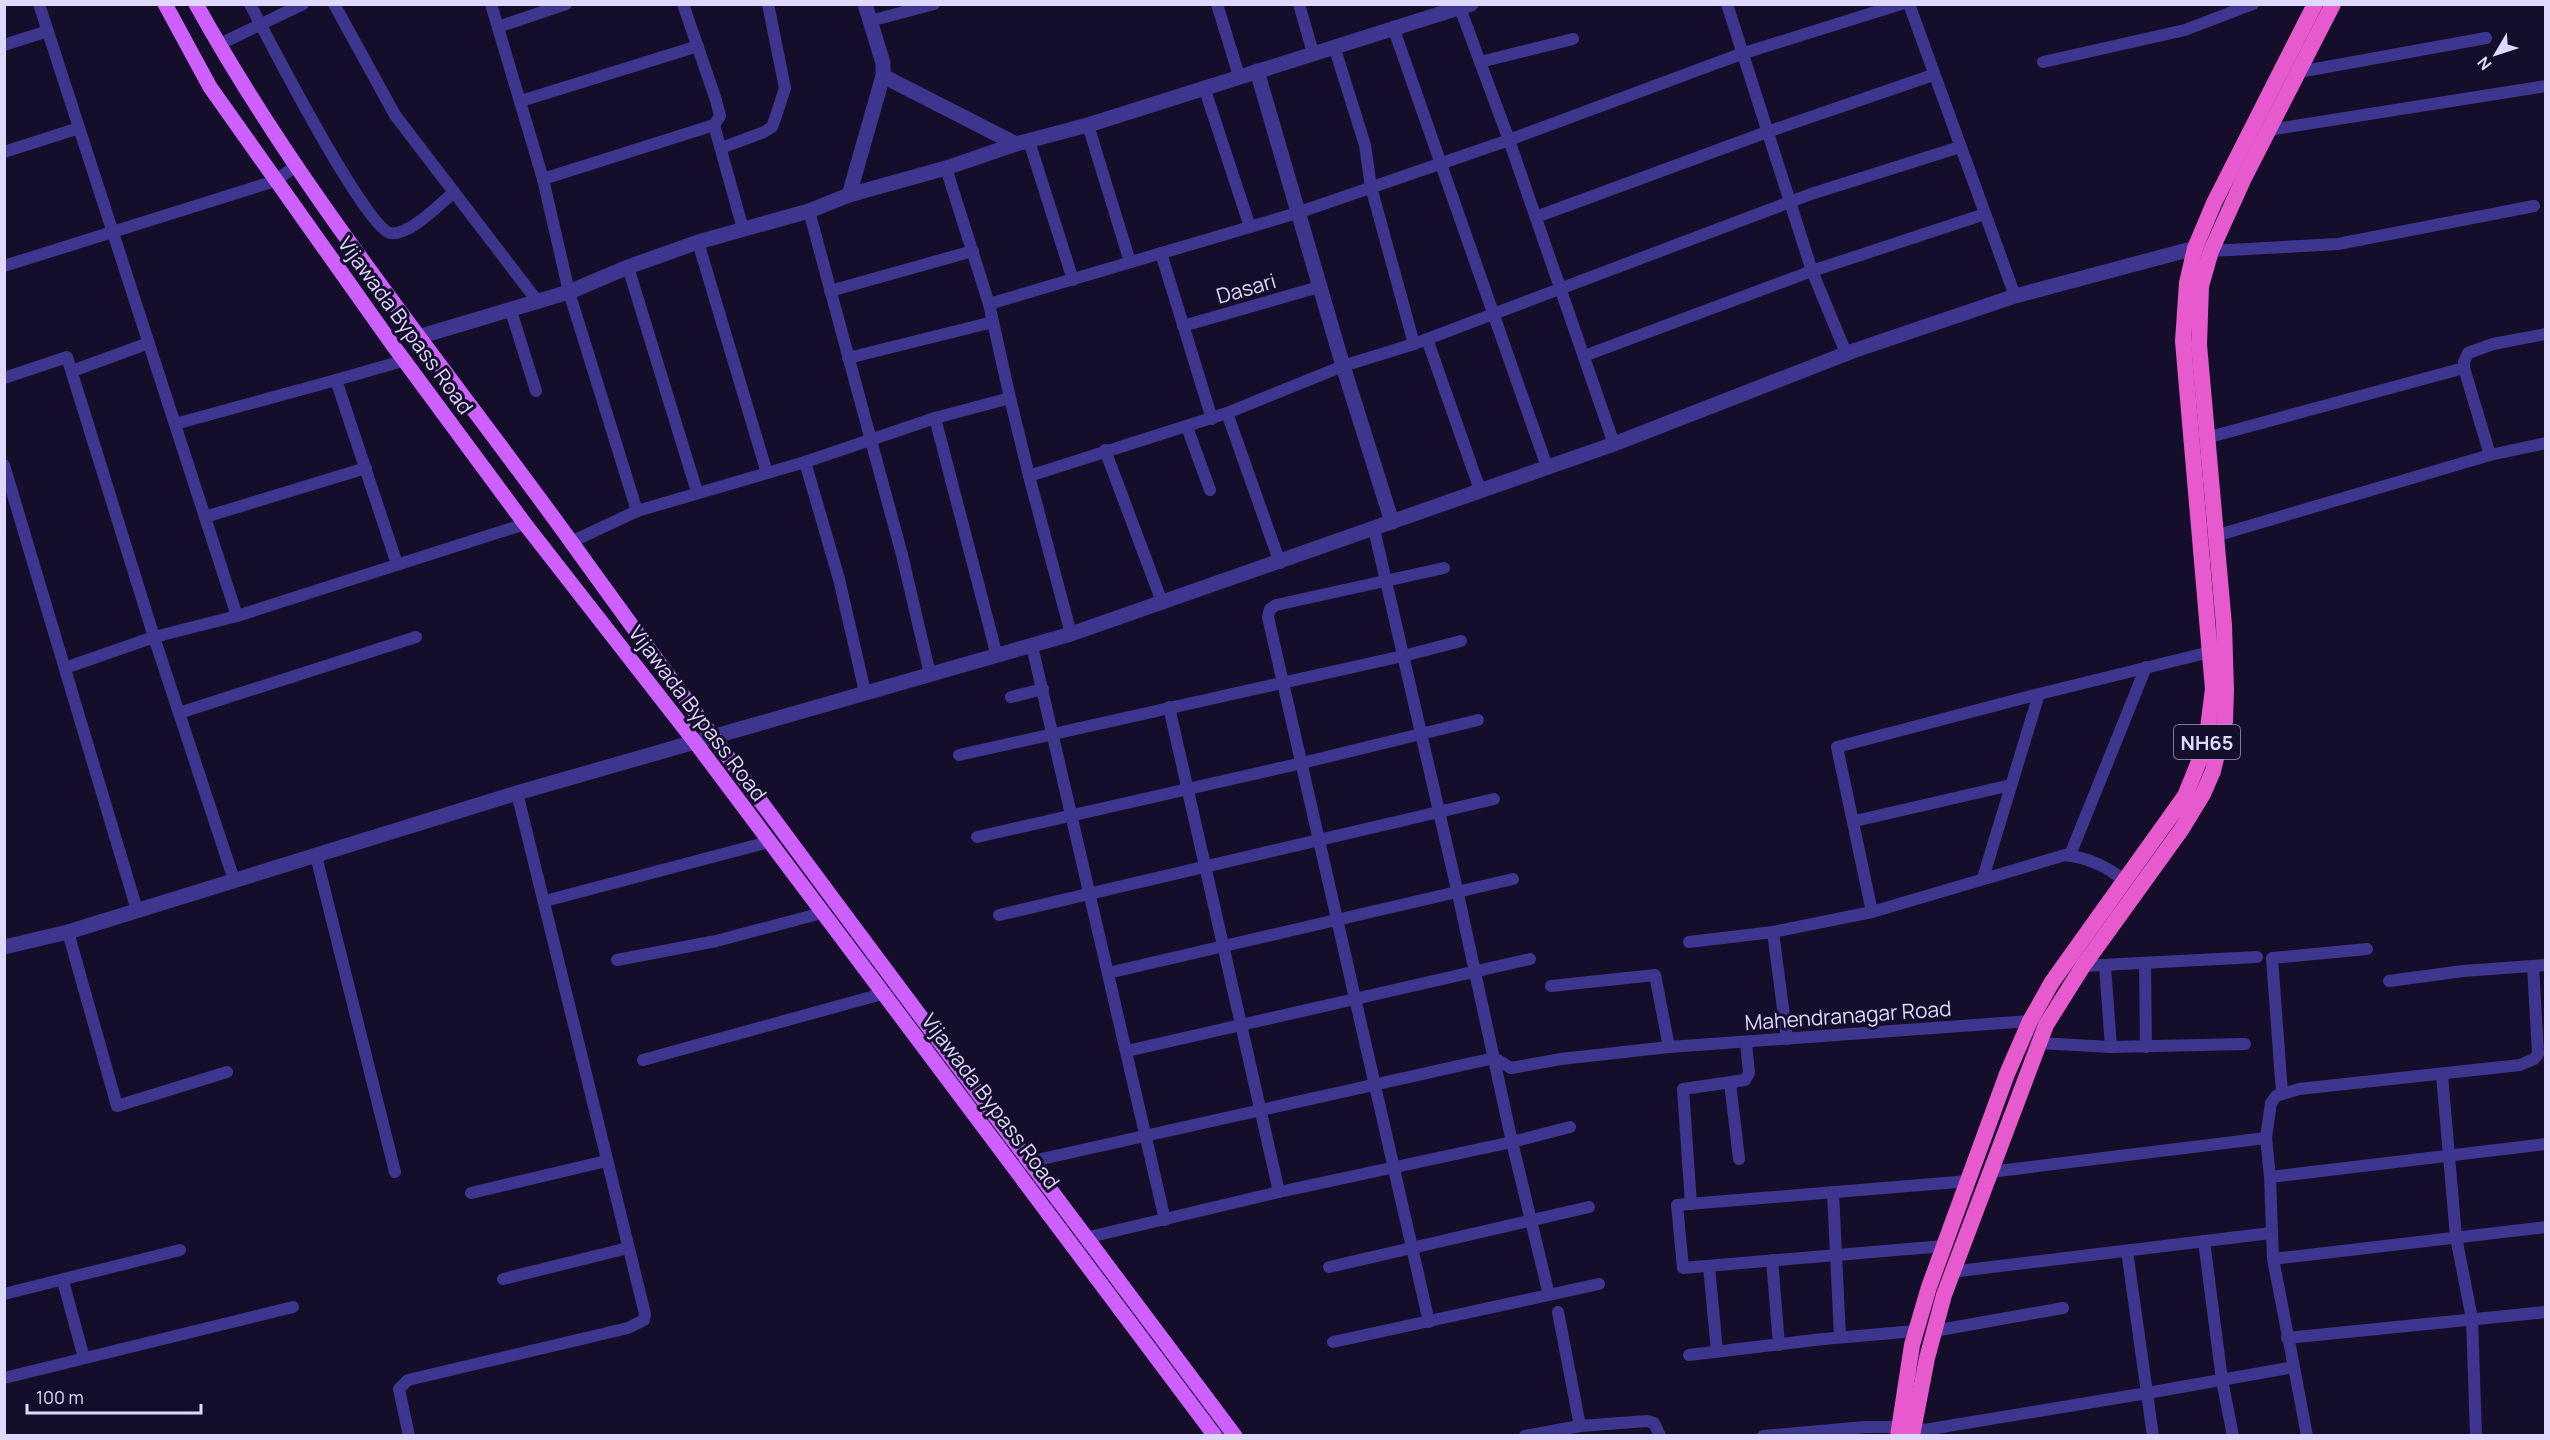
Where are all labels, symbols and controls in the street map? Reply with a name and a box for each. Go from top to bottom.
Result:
north arrow [2466,24,2526,84]
text: N [2472,52,2497,75]
street label: Vijawada Bypass Road [332,231,480,419]
street label: Dasari [1213,266,1279,310]
street label: Vijawada Bypass Road [623,619,773,807]
road number: NH65 [2174,725,2240,759]
street label: Mahendranagar Road [1744,994,1952,1036]
street label: Vijawada Bypass Road [916,1007,1066,1195]
scale bar [27,1377,201,1415]
text: 100 m [36,1385,84,1409]

